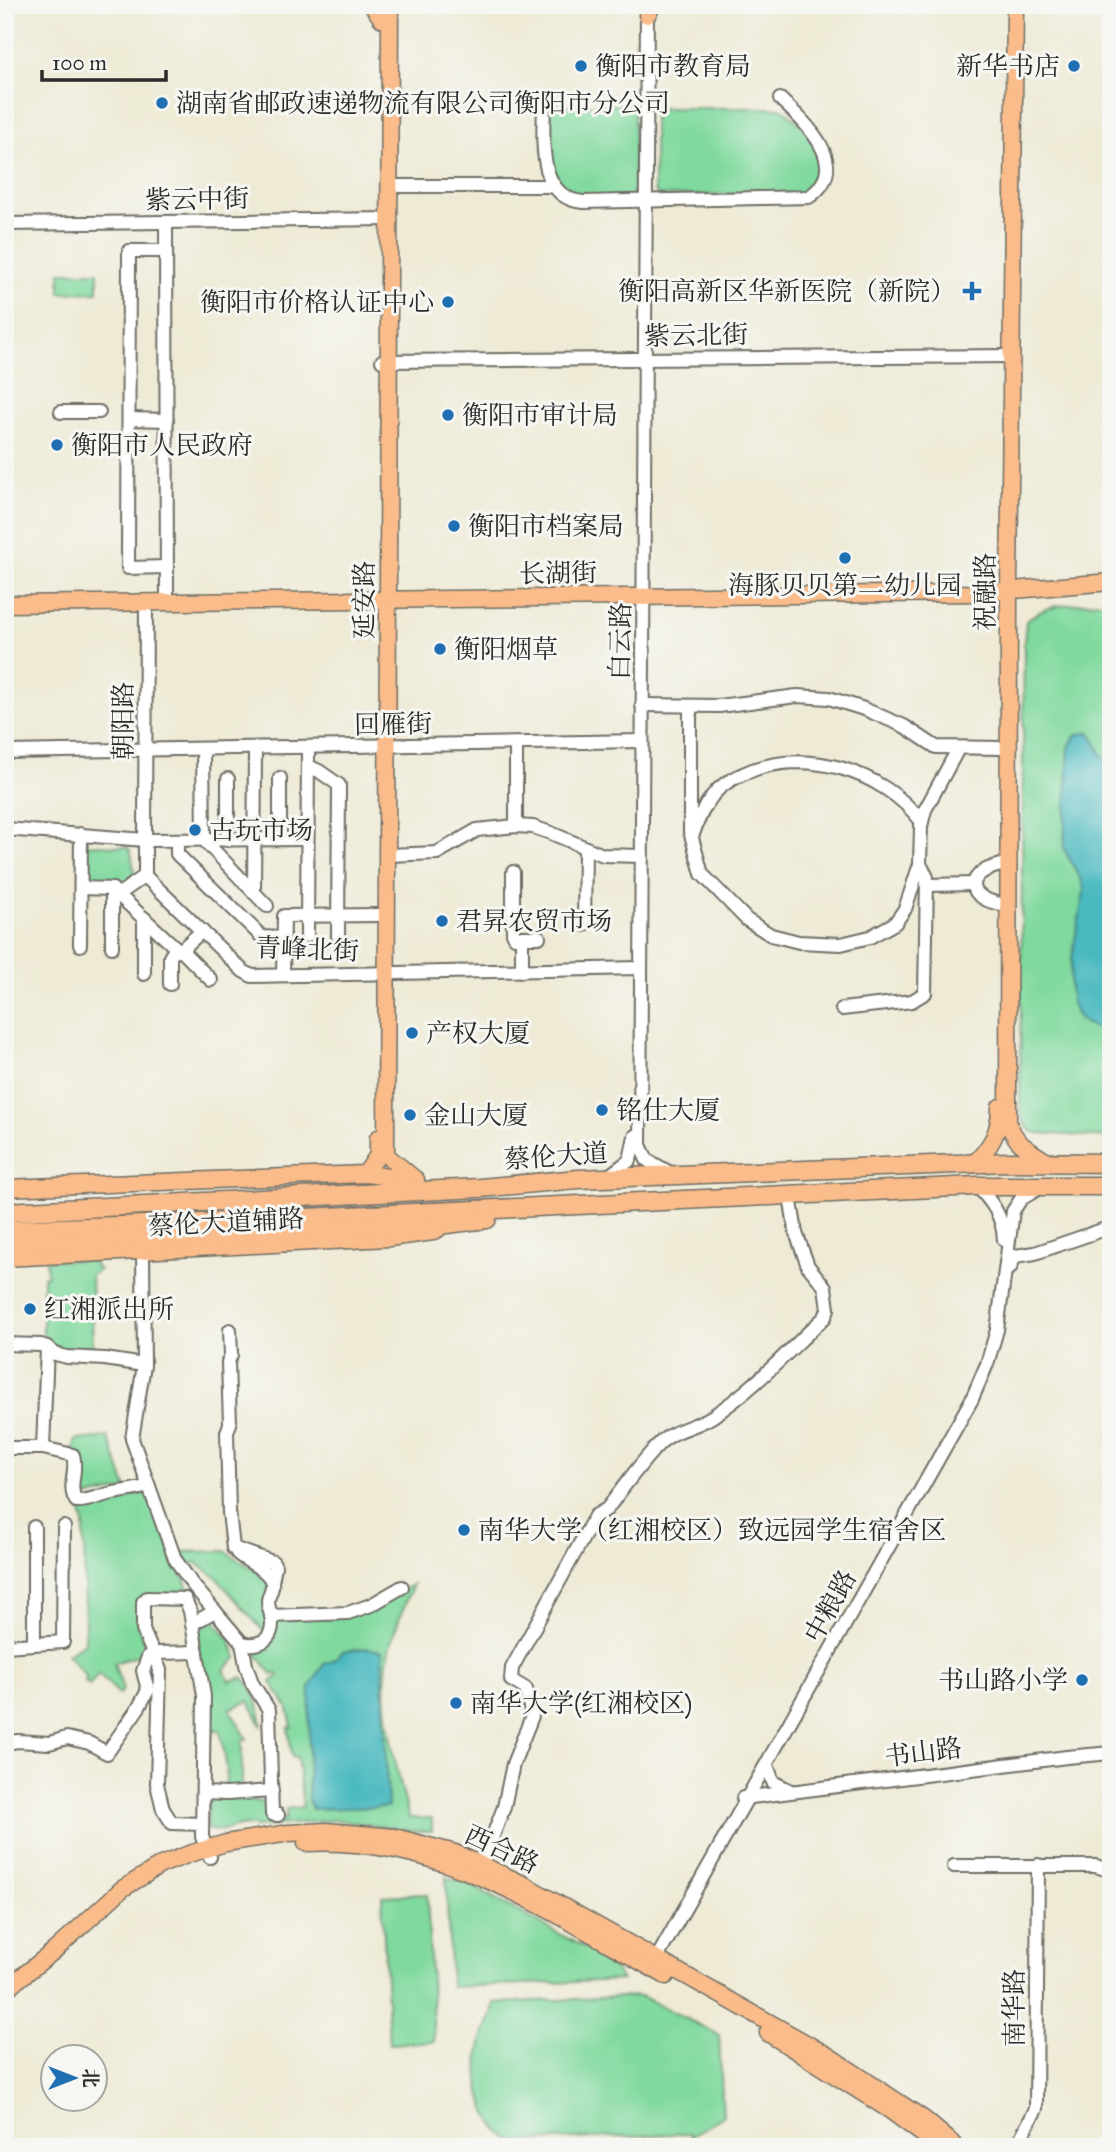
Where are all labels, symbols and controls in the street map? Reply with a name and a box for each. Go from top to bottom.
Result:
scale bar [42,38,166,82]
text: 100 m [52,50,107,76]
place label: 衡阳市教育局 [595,50,751,82]
place label: 新华书店 [956,50,1060,82]
marker: 衡阳市教育局 [573,58,589,74]
marker: 新华书店 [1066,58,1082,74]
place label: 湖南省邮政速递物流有限公司衡阳市分公司 [176,87,670,119]
marker: 湖南省邮政速递物流有限公司衡阳市分公司 [154,95,170,111]
street label: 紫云中街 [145,182,249,216]
place label: 衡阳高新区华新医院（新院） [618,275,956,307]
marker: 衡阳高新区华新医院（新院） [962,281,982,301]
place label: 衡阳市价格认证中心 [200,286,434,318]
marker: 衡阳市价格认证中心 [440,294,456,310]
street label: 紫云北街 [644,318,748,352]
place label: 衡阳市审计局 [462,399,618,431]
marker: 衡阳市审计局 [440,407,456,423]
place label: 衡阳市人民政府 [71,429,253,461]
marker: 衡阳市人民政府 [49,437,65,453]
place label: 衡阳市档案局 [468,510,624,542]
marker: 衡阳市档案局 [446,518,462,534]
marker: 海豚贝贝第二幼儿园 [837,550,853,566]
street label: 祝融路 [969,553,1001,631]
street label: 长湖街 [519,556,597,590]
street label: 延安路 [348,561,380,639]
place label: 海豚贝贝第二幼儿园 [728,569,962,601]
street label: 白云路 [603,602,637,680]
place label: 衡阳烟草 [454,633,558,665]
marker: 衡阳烟草 [432,641,448,657]
street label: 朝阳路 [107,682,139,760]
street label: 回雁街 [354,707,432,741]
place label: 古玩市场 [209,814,313,846]
marker: 古玩市场 [187,822,203,838]
place label: 君昇农贸市场 [456,905,612,937]
marker: 君昇农贸市场 [434,913,450,929]
street label: 青峰北街 [254,931,360,967]
place label: 产权大厦 [426,1017,530,1049]
marker: 产权大厦 [404,1025,420,1041]
place label: 铭仕大厦 [616,1094,720,1126]
place label: 金山大厦 [424,1099,528,1131]
marker: 铭仕大厦 [594,1102,610,1118]
marker: 金山大厦 [402,1107,418,1123]
street label: 蔡伦大道 [503,1136,609,1176]
street label: 蔡伦大道辅路 [147,1202,305,1242]
place label: 红湘派出所 [44,1293,174,1325]
marker: 红湘派出所 [22,1301,38,1317]
place label: 南华大学（红湘校区）致远园学生宿舍区 [478,1514,946,1546]
marker: 南华大学（红湘校区）致远园学生宿舍区 [456,1522,472,1538]
street label: 中粮路 [797,1564,863,1648]
place label: 书山路小学 [938,1664,1068,1696]
marker: 书山路小学 [1074,1672,1090,1688]
place label: 南华大学(红湘校区) [470,1687,693,1719]
marker: 南华大学(红湘校区) [448,1695,464,1711]
street label: 书山路 [882,1731,964,1773]
street label: 西合路 [460,1818,544,1880]
street label: 南华路 [998,1969,1030,2047]
north arrow [38,2044,108,2114]
text: 北 [79,2068,102,2088]

